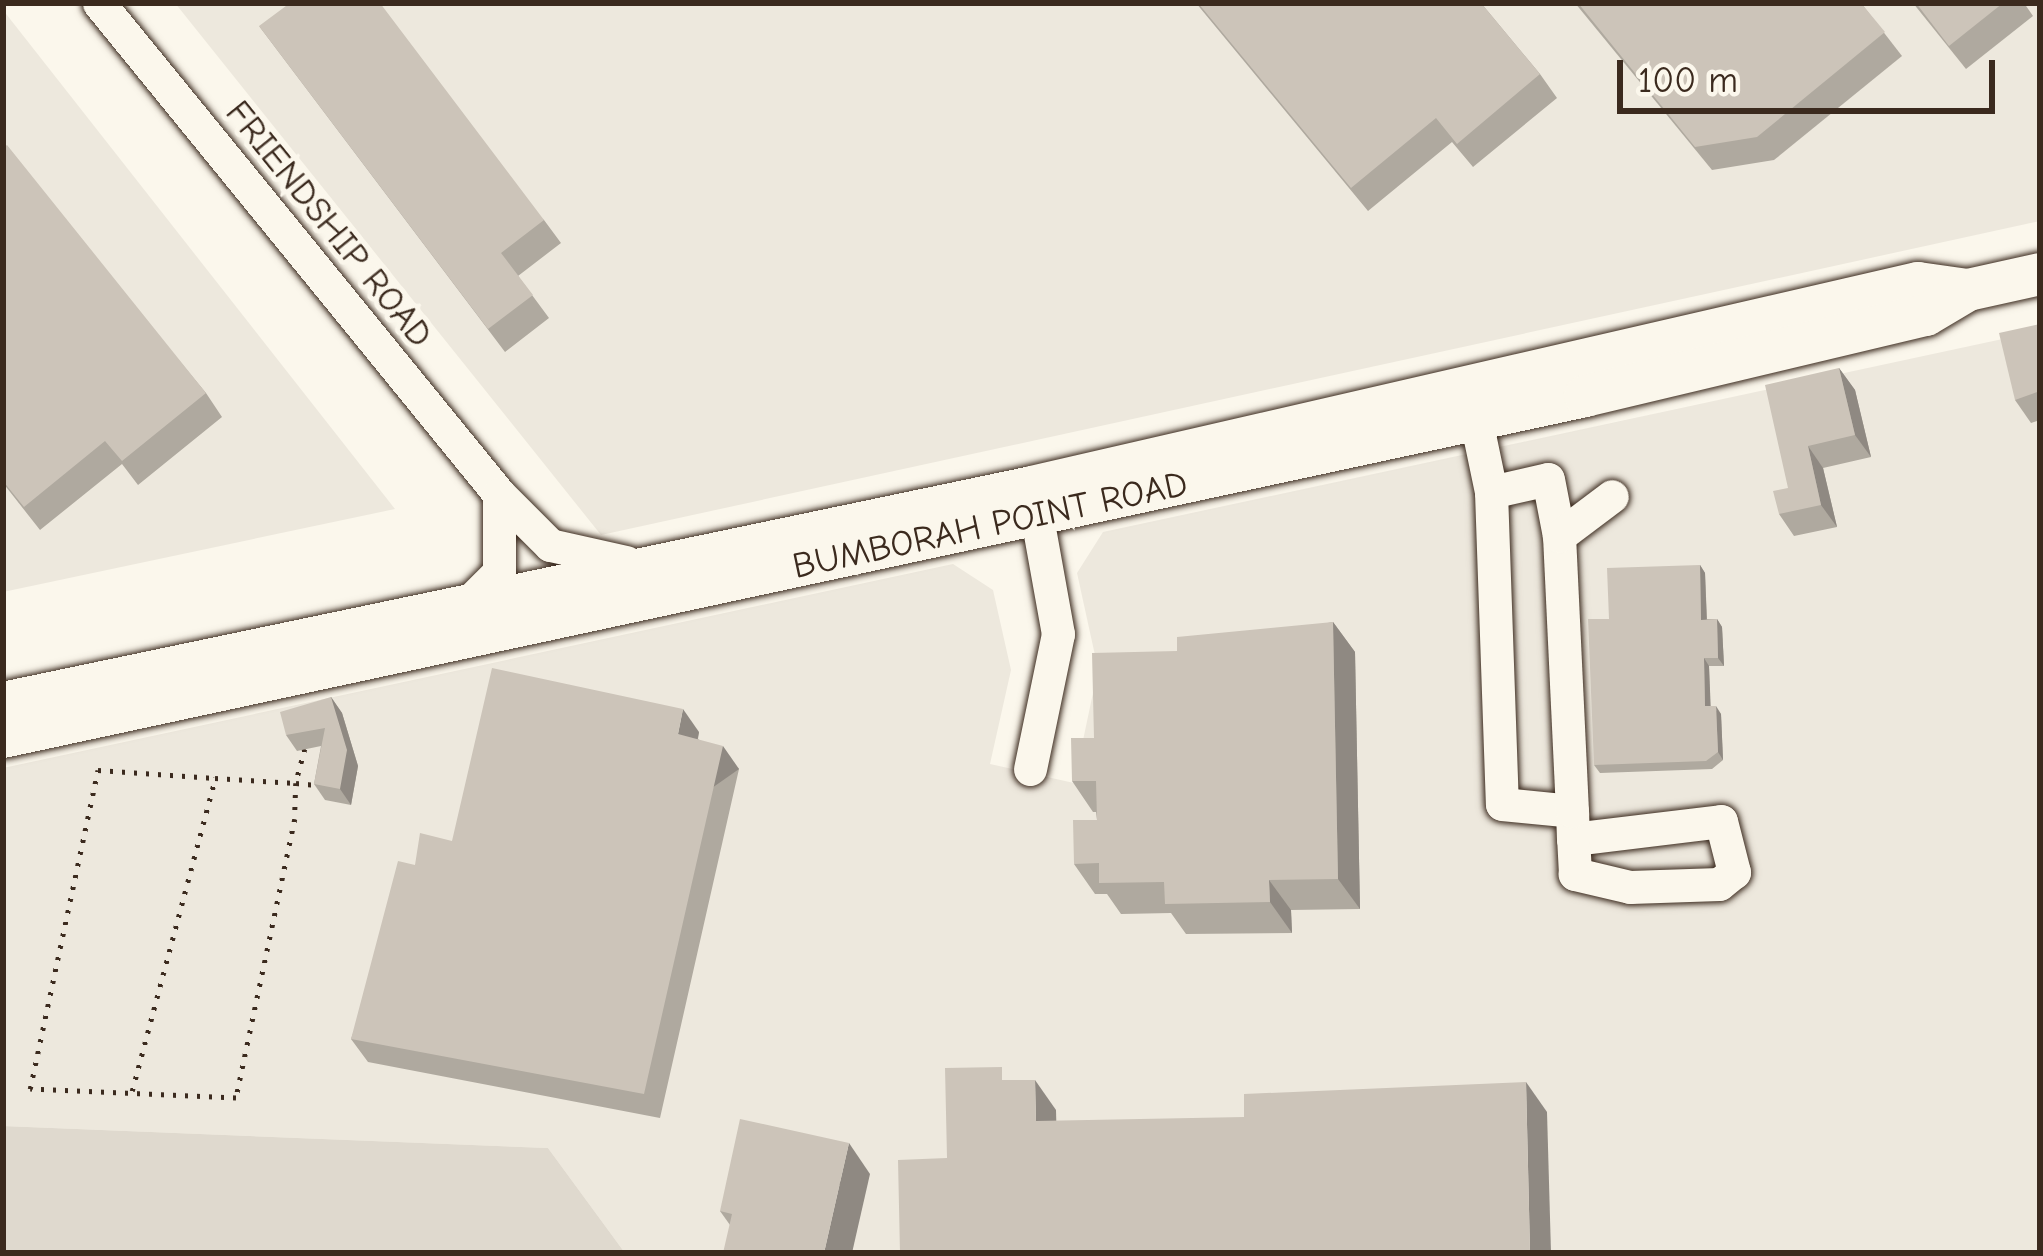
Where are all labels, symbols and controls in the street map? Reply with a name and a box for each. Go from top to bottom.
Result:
scale bar [1623,36,2001,110]
text: 100 m [1638,60,1738,101]
street label: FRIENDSHIP ROAD [216,92,442,356]
street label: BUMBORAH POINT ROAD [789,462,1191,588]

